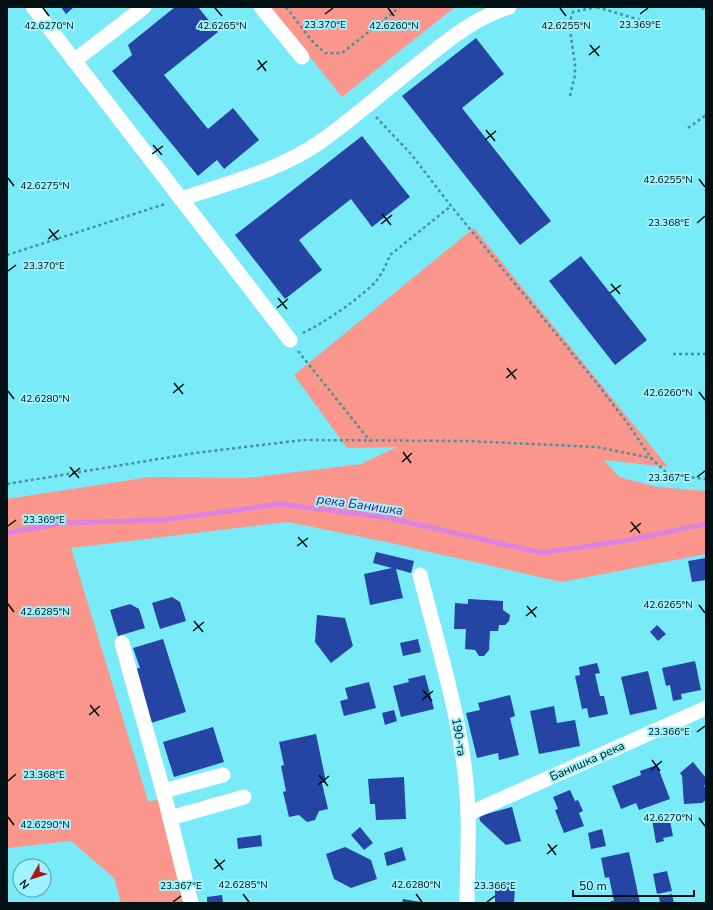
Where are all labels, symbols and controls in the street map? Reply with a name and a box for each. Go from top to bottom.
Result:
text: 23.370°E [304,18,346,32]
text: 23.369°E [619,18,661,32]
text: 42.6270°N [24,19,74,33]
text: 42.6265°N [197,19,247,33]
text: 42.6260°N [369,19,419,33]
text: 42.6255°N [541,19,591,33]
text: 42.6255°N [643,173,693,187]
text: 42.6275°N [20,179,70,193]
text: 23.368°E [648,216,690,230]
text: 23.370°E [23,259,65,273]
text: 42.6260°N [643,386,693,400]
text: 42.6280°N [20,392,70,406]
text: 23.367°E [648,471,690,485]
water label: река Банишка [316,490,404,520]
text: 23.369°E [23,513,65,527]
text: 42.6265°N [643,598,693,612]
text: 42.6285°N [20,605,70,619]
street label: 190-та [448,717,470,757]
text: 23.366°E [648,725,690,739]
street label: Банишка река [547,737,627,785]
text: 23.368°E [23,768,65,782]
text: 42.6270°N [643,811,693,825]
text: 42.6290°N [20,818,70,832]
north arrow [12,858,52,898]
scale bar [573,872,694,898]
text: N [16,876,33,892]
text: 42.6285°N [218,878,268,892]
text: 42.6280°N [391,878,441,892]
text: 50 m [579,878,607,894]
text: 23.367°E [160,879,202,893]
text: 23.366°E [474,879,516,893]

